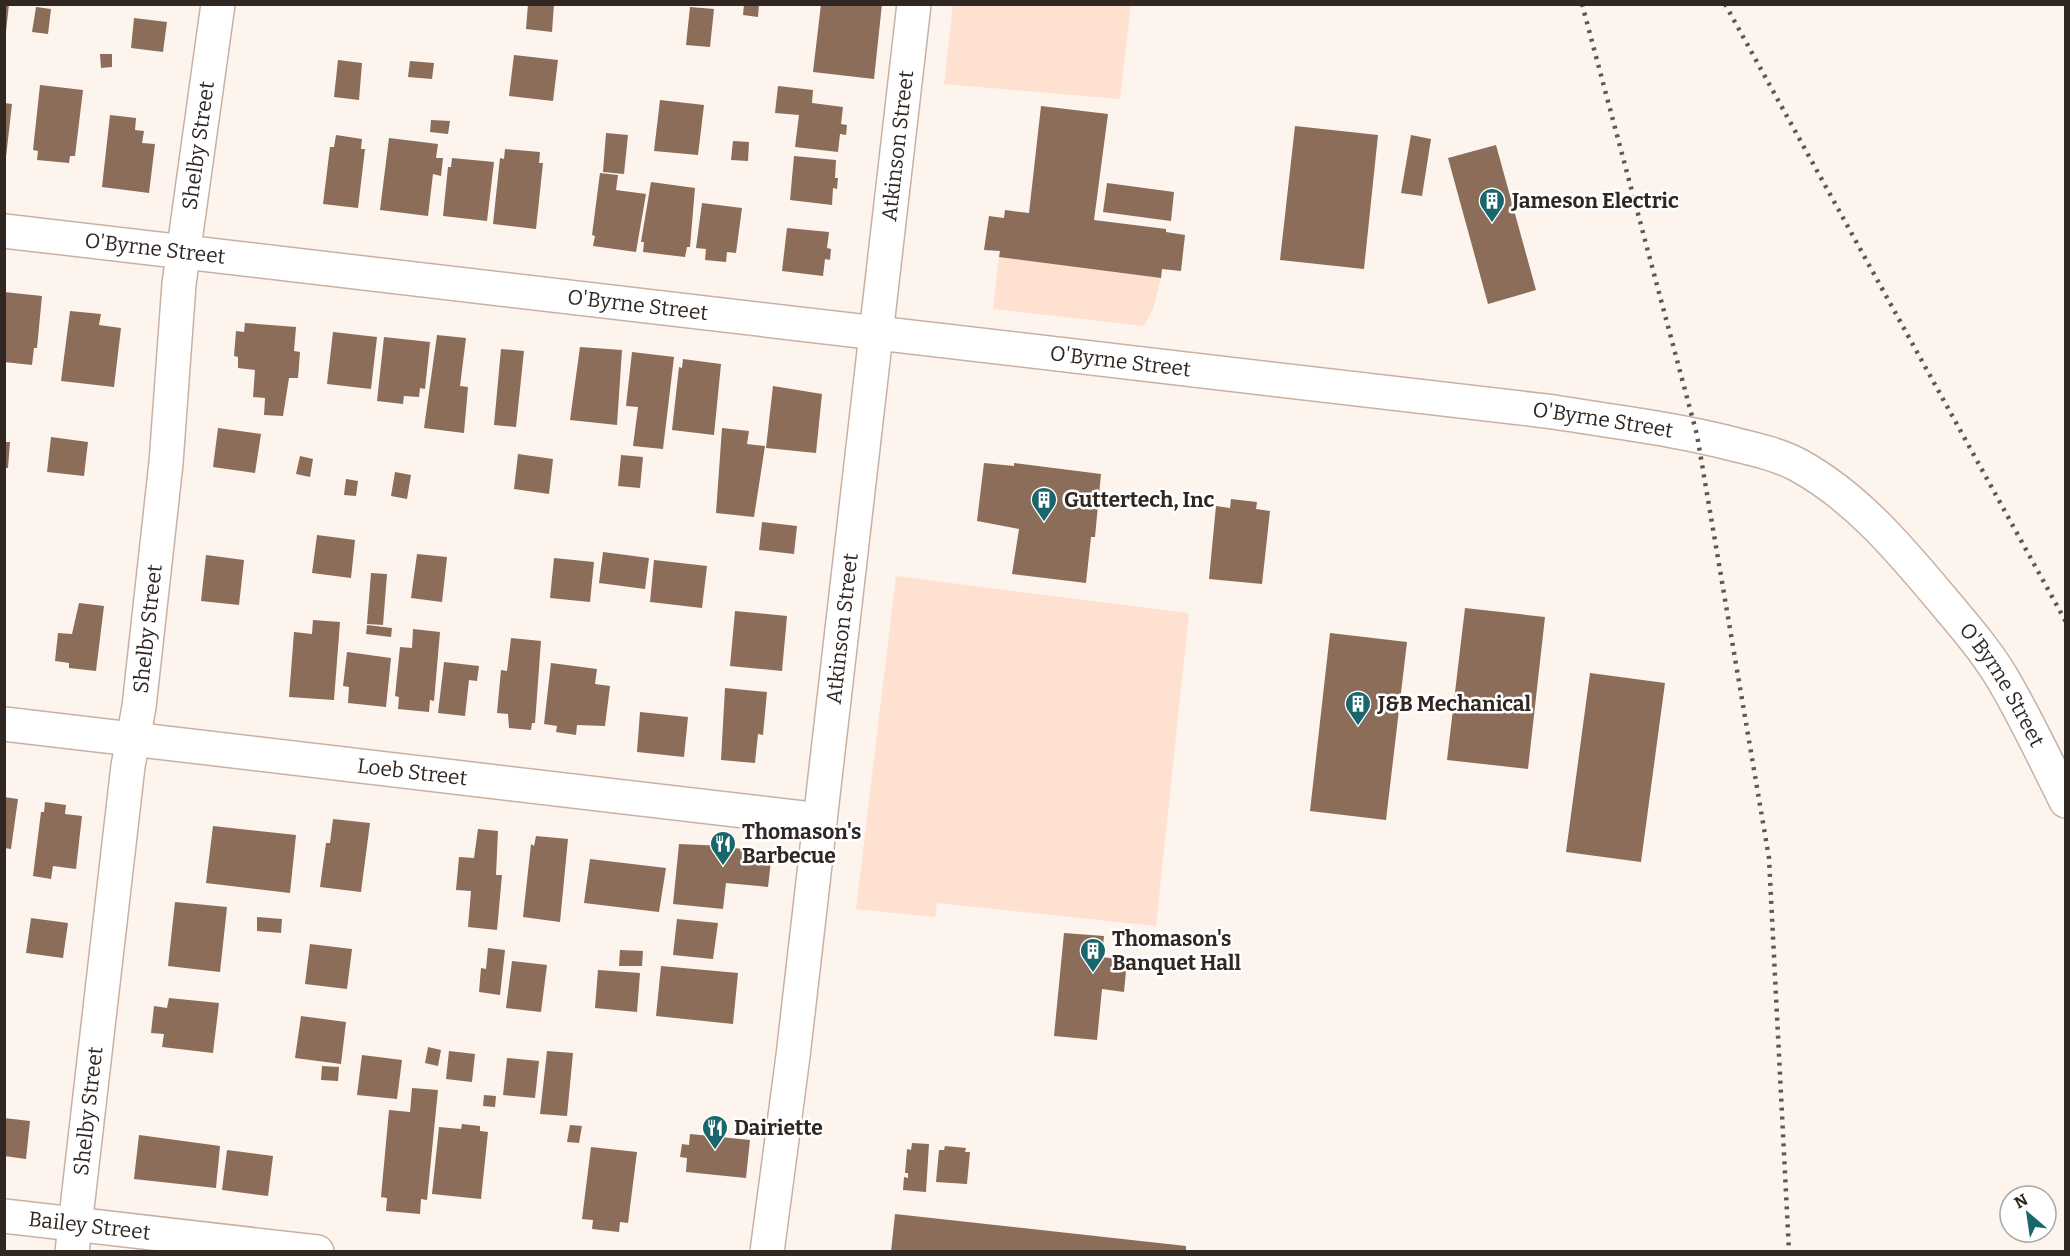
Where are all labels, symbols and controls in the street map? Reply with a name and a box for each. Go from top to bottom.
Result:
street label: Atkinson Street [876,68,919,223]
street label: Shelby Street [176,79,220,212]
building icon: Jameson Electric [1477,186,1507,224]
place label: Jameson Electric [1511,188,1679,214]
street label: O'Byrne Street [83,228,227,270]
street label: O'Byrne Street [566,284,710,326]
street label: O'Byrne Street [1049,340,1193,383]
street label: O'Byrne Street [1531,397,1675,444]
building icon: Guttertech, Inc [1029,485,1059,523]
place label: Guttertech, Inc [1064,487,1215,513]
street label: Atkinson Street [821,551,864,705]
street label: Shelby Street [128,562,168,695]
street label: O'Byrne Street [1954,617,2050,752]
building icon: J&B Mechanical [1343,689,1373,727]
place label: J&B Mechanical [1377,691,1532,717]
street label: Loeb Street [356,753,469,791]
place label: Thomason's Barbecue [742,819,861,869]
restaurant icon: Thomason's Barbecue [708,829,738,867]
place label: Thomason's Banquet Hall [1112,926,1241,976]
building icon: Thomason's Banquet Hall [1078,936,1108,974]
street label: Shelby Street [68,1045,109,1177]
restaurant icon: Dairiette [700,1113,730,1151]
place label: Dairiette [734,1115,823,1141]
north arrow [1998,1184,2058,1244]
text: N [2011,1190,2031,1213]
street label: Bailey Street [27,1206,152,1246]

